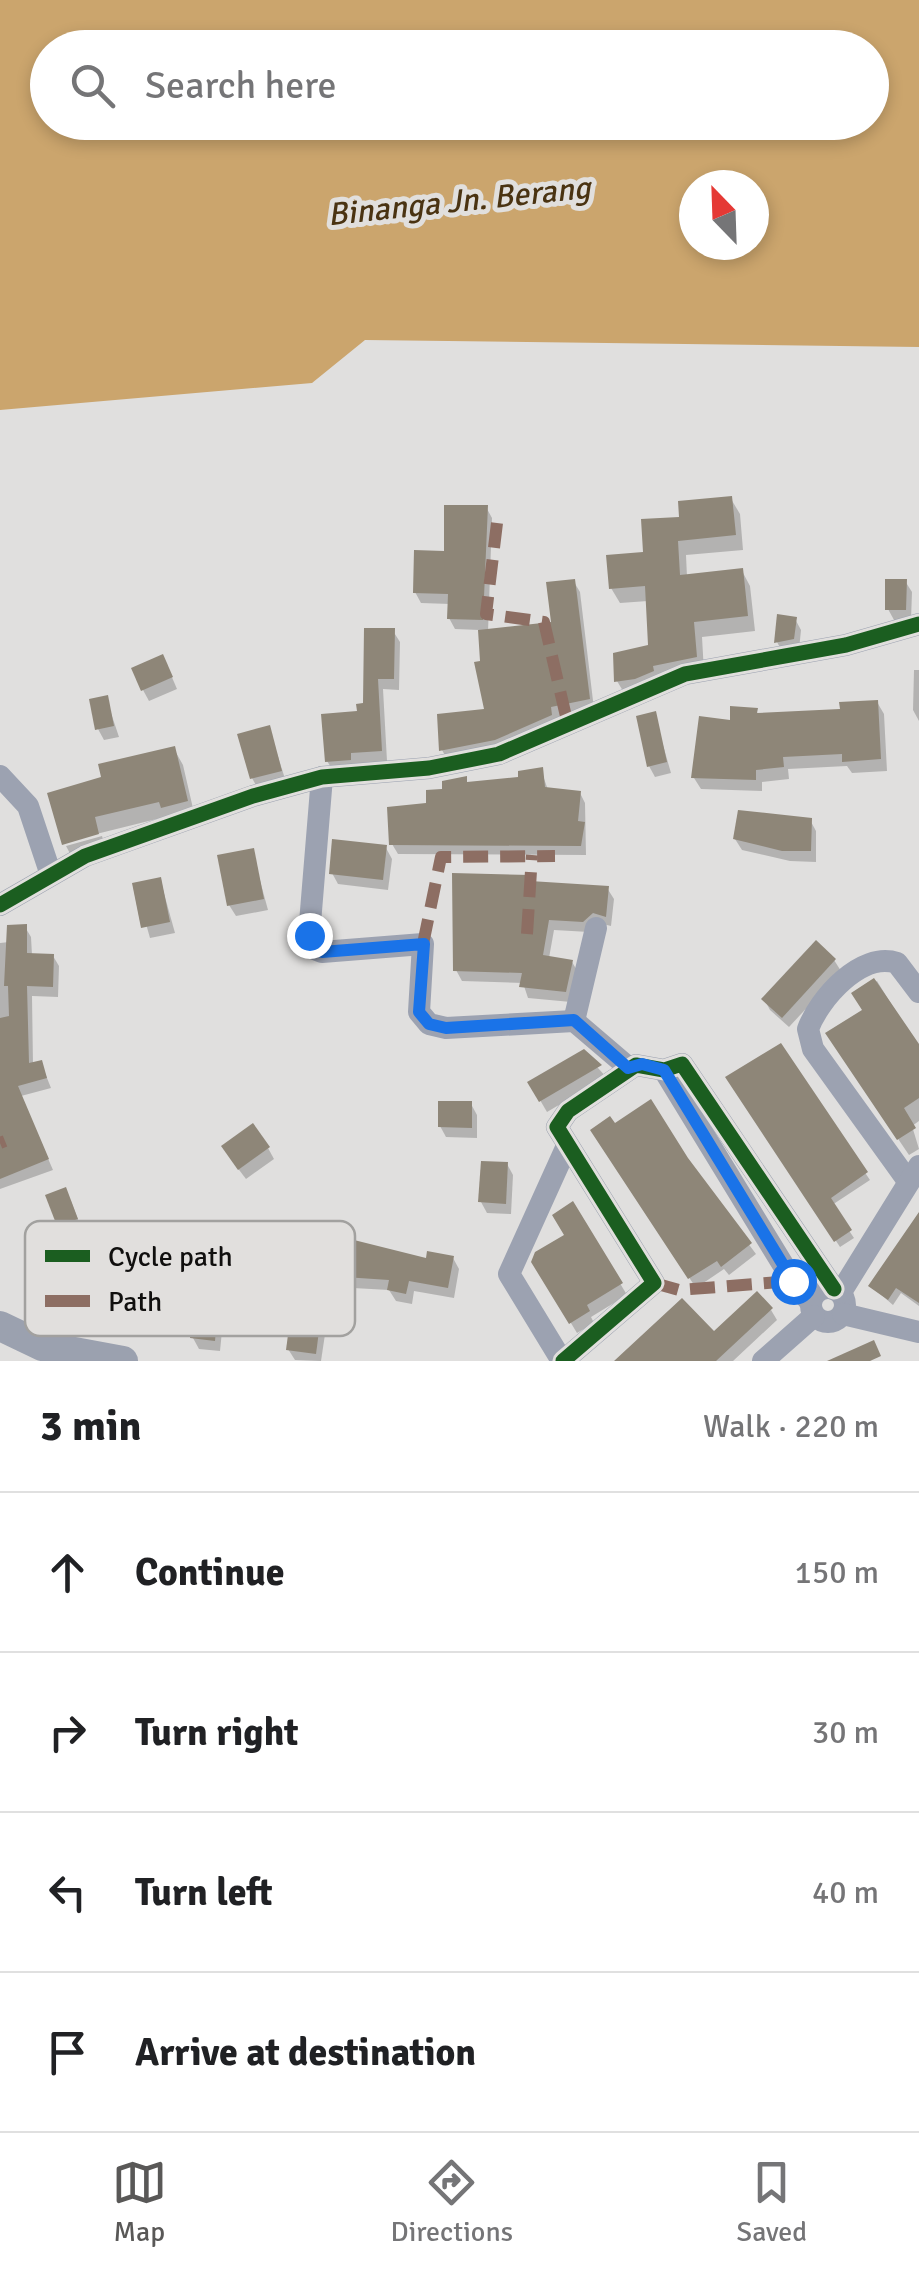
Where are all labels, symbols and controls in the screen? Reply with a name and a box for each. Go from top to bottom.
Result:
search box [30,30,889,140]
icon: search [65,58,120,113]
text: Search here [145,62,337,109]
water label: Binanga Jn. Berang [326,168,594,234]
north arrow [679,170,769,260]
route end [287,913,333,959]
legend [25,1221,355,1336]
text: Cycle path [108,1240,233,1274]
route start [771,1259,817,1305]
text: Path [108,1285,162,1319]
text: 3 min [40,1401,141,1452]
text: Walk · 220 m [703,1407,879,1446]
icon: ahead [40,1545,95,1600]
text: Continue [135,1549,285,1596]
text: 150 m [795,1553,879,1592]
icon: right [40,1705,95,1760]
text: Turn right [135,1709,299,1756]
text: 30 m [812,1713,879,1752]
icon: left [40,1865,95,1920]
text: Turn left [135,1869,273,1916]
text: 40 m [812,1873,879,1912]
icon: arrive [40,2025,95,2080]
text: Arrive at destination [135,2029,476,2076]
tab: Map [112,2155,167,2249]
tab: Directions [391,2155,513,2249]
tab: Saved [737,2155,807,2249]

